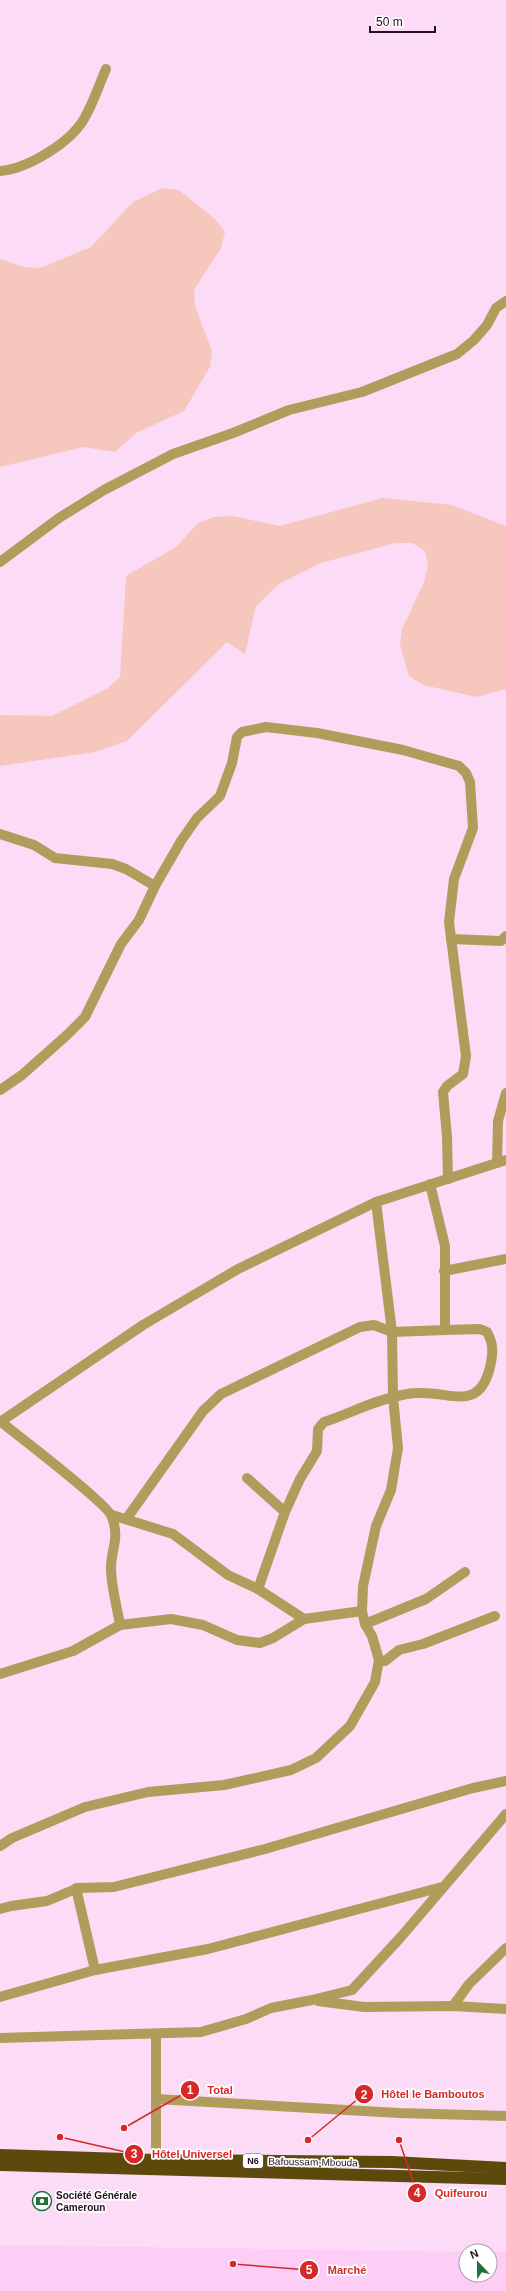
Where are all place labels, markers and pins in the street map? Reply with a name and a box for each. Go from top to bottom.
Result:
callout: Total [180,2079,241,2102]
callout: Hôtel le Bamboutos [354,2083,493,2106]
callout: Hôtel Universel [124,2143,240,2166]
callout: Quifeurou [407,2181,495,2204]
bank icon: Société Générale Cameroun [31,2190,53,2212]
place label: Société Générale Cameroun [56,2190,138,2213]
callout: Marché [299,2258,374,2281]

